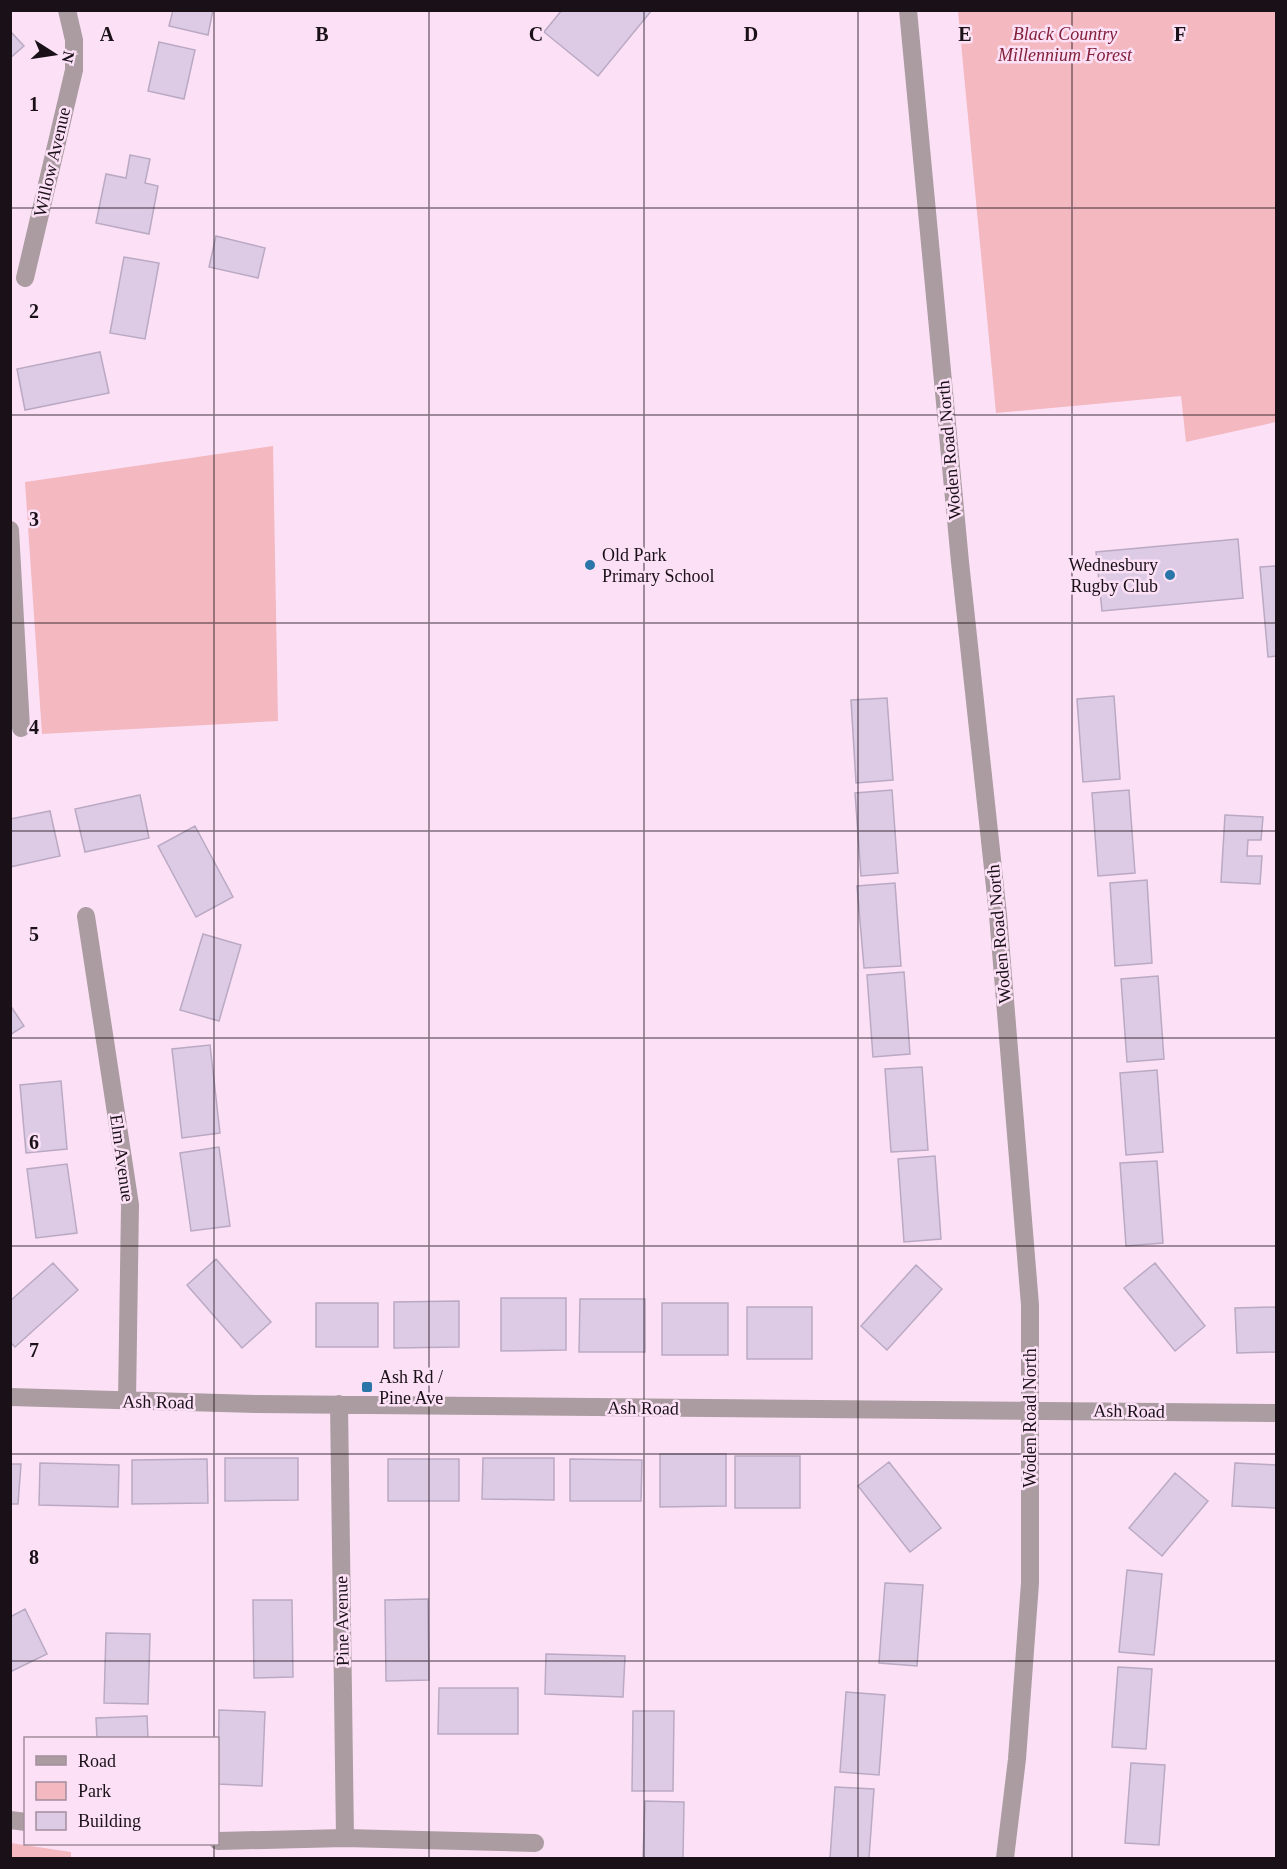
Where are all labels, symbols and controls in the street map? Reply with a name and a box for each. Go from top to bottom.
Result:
text: A [100,23,115,45]
text: B [315,23,329,45]
text: C [529,23,543,45]
text: D [744,23,758,45]
text: E [958,23,972,45]
text: F [1174,23,1186,45]
north arrow [24,24,84,84]
park label: Black Country Millennium Forest [997,24,1133,65]
text: N [59,50,78,65]
text: 1 [29,93,39,115]
street label: Willow Avenue [30,105,74,219]
text: 2 [29,300,39,322]
street label: Woden Road North [933,380,965,520]
text: 3 [29,508,39,530]
place label: Old Park Primary School [602,545,715,586]
place label: Wednesbury Rugby Club [1068,555,1158,596]
marker: Old Park Primary School [583,558,597,572]
marker: Wednesbury Rugby Club [1163,568,1177,582]
text: 4 [29,716,39,738]
street label: Woden Road North [983,864,1015,1004]
text: 5 [29,923,39,945]
street label: Elm Avenue [106,1113,138,1203]
text: 6 [29,1131,39,1153]
text: 7 [29,1339,39,1361]
street label: Woden Road North [1020,1348,1040,1488]
place label: Ash Rd / Pine Ave [379,1367,443,1408]
marker: Ash Rd / Pine Ave [360,1380,374,1394]
street label: Ash Road [122,1391,194,1413]
street label: Ash Road [607,1397,679,1419]
street label: Ash Road [1093,1400,1165,1422]
text: 8 [29,1546,39,1568]
street label: Pine Avenue [331,1576,353,1666]
legend [24,1737,219,1845]
text: Road [78,1751,116,1771]
text: Park [78,1781,111,1801]
text: Building [78,1811,141,1831]

